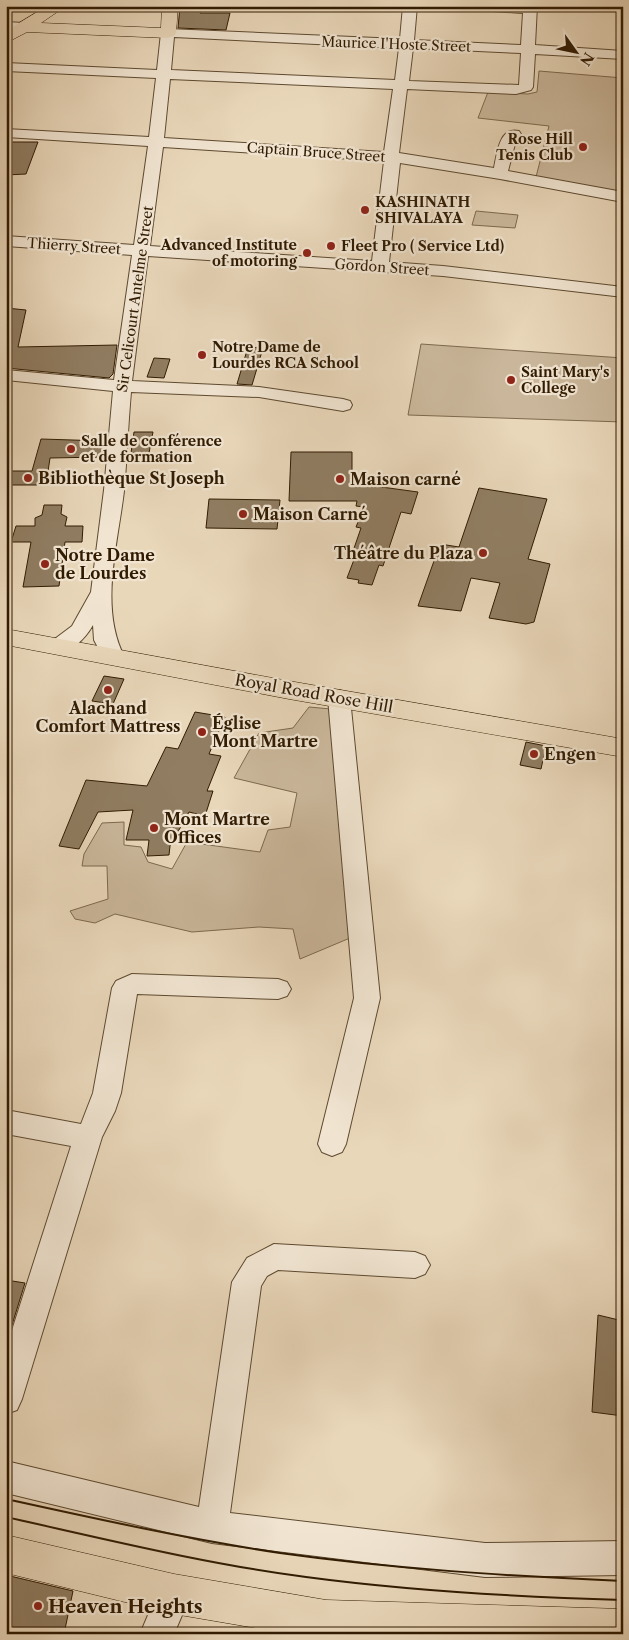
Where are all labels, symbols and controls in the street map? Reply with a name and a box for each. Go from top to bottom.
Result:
north arrow [552,28,602,78]
street label: Maurice I'Hoste Street [321,32,471,56]
text: N [576,49,598,69]
place label: Rose Hill Tenis Club [496,130,573,164]
street label: Captain Bruce Street [246,138,386,166]
marker: Rose Hill Tenis Club [577,141,589,153]
place label: KASHINATH SHIVALAYA [375,193,470,227]
marker: KASHINATH SHIVALAYA [359,204,371,216]
street label: Sir Celicourt Antelme Street [113,205,157,393]
street label: Thierry Street [27,234,122,258]
place label: Advanced Institute of motoring [160,236,298,270]
place label: Fleet Pro ( Service Ltd) [341,237,504,255]
marker: Fleet Pro ( Service Ltd) [325,240,337,252]
marker: Advanced Institute of motoring [301,247,313,259]
street label: Gordon Street [334,255,430,279]
place label: Notre Dame de Lourdes RCA School [212,338,359,372]
marker: Notre Dame de Lourdes RCA School [196,349,208,361]
place label: Saint Mary's College [521,363,609,397]
marker: Saint Mary's College [505,374,517,386]
place label: Salle de conférence et de formation [81,432,222,466]
marker: Salle de conférence et de formation [65,443,77,455]
place label: Bibliothèque St Joseph [38,468,225,488]
place label: Maison carné [350,469,461,489]
marker: Bibliothèque St Joseph [22,472,34,484]
marker: Maison carné [334,473,346,485]
place label: Maison Carné [253,504,368,524]
marker: Maison Carné [237,508,249,520]
place label: Théâtre du Plaza [334,543,474,563]
place label: Notre Dame de Lourdes [55,545,155,583]
marker: Théâtre du Plaza [477,547,489,559]
marker: Notre Dame de Lourdes [39,558,51,570]
street label: Royal Road Rose Hill [233,669,395,717]
marker: Alachand Comfort Mattress [102,684,114,696]
place label: Alachand Comfort Mattress [36,698,180,736]
place label: Église Mont Martre [212,713,318,751]
marker: Église Mont Martre [196,726,208,738]
place label: Engen [544,744,596,764]
marker: Engen [528,748,540,760]
place label: Mont Martre Offices [164,809,270,847]
marker: Mont Martre Offices [148,822,160,834]
place label: Heaven Heights [48,1595,203,1618]
marker: Heaven Heights [32,1600,44,1612]

